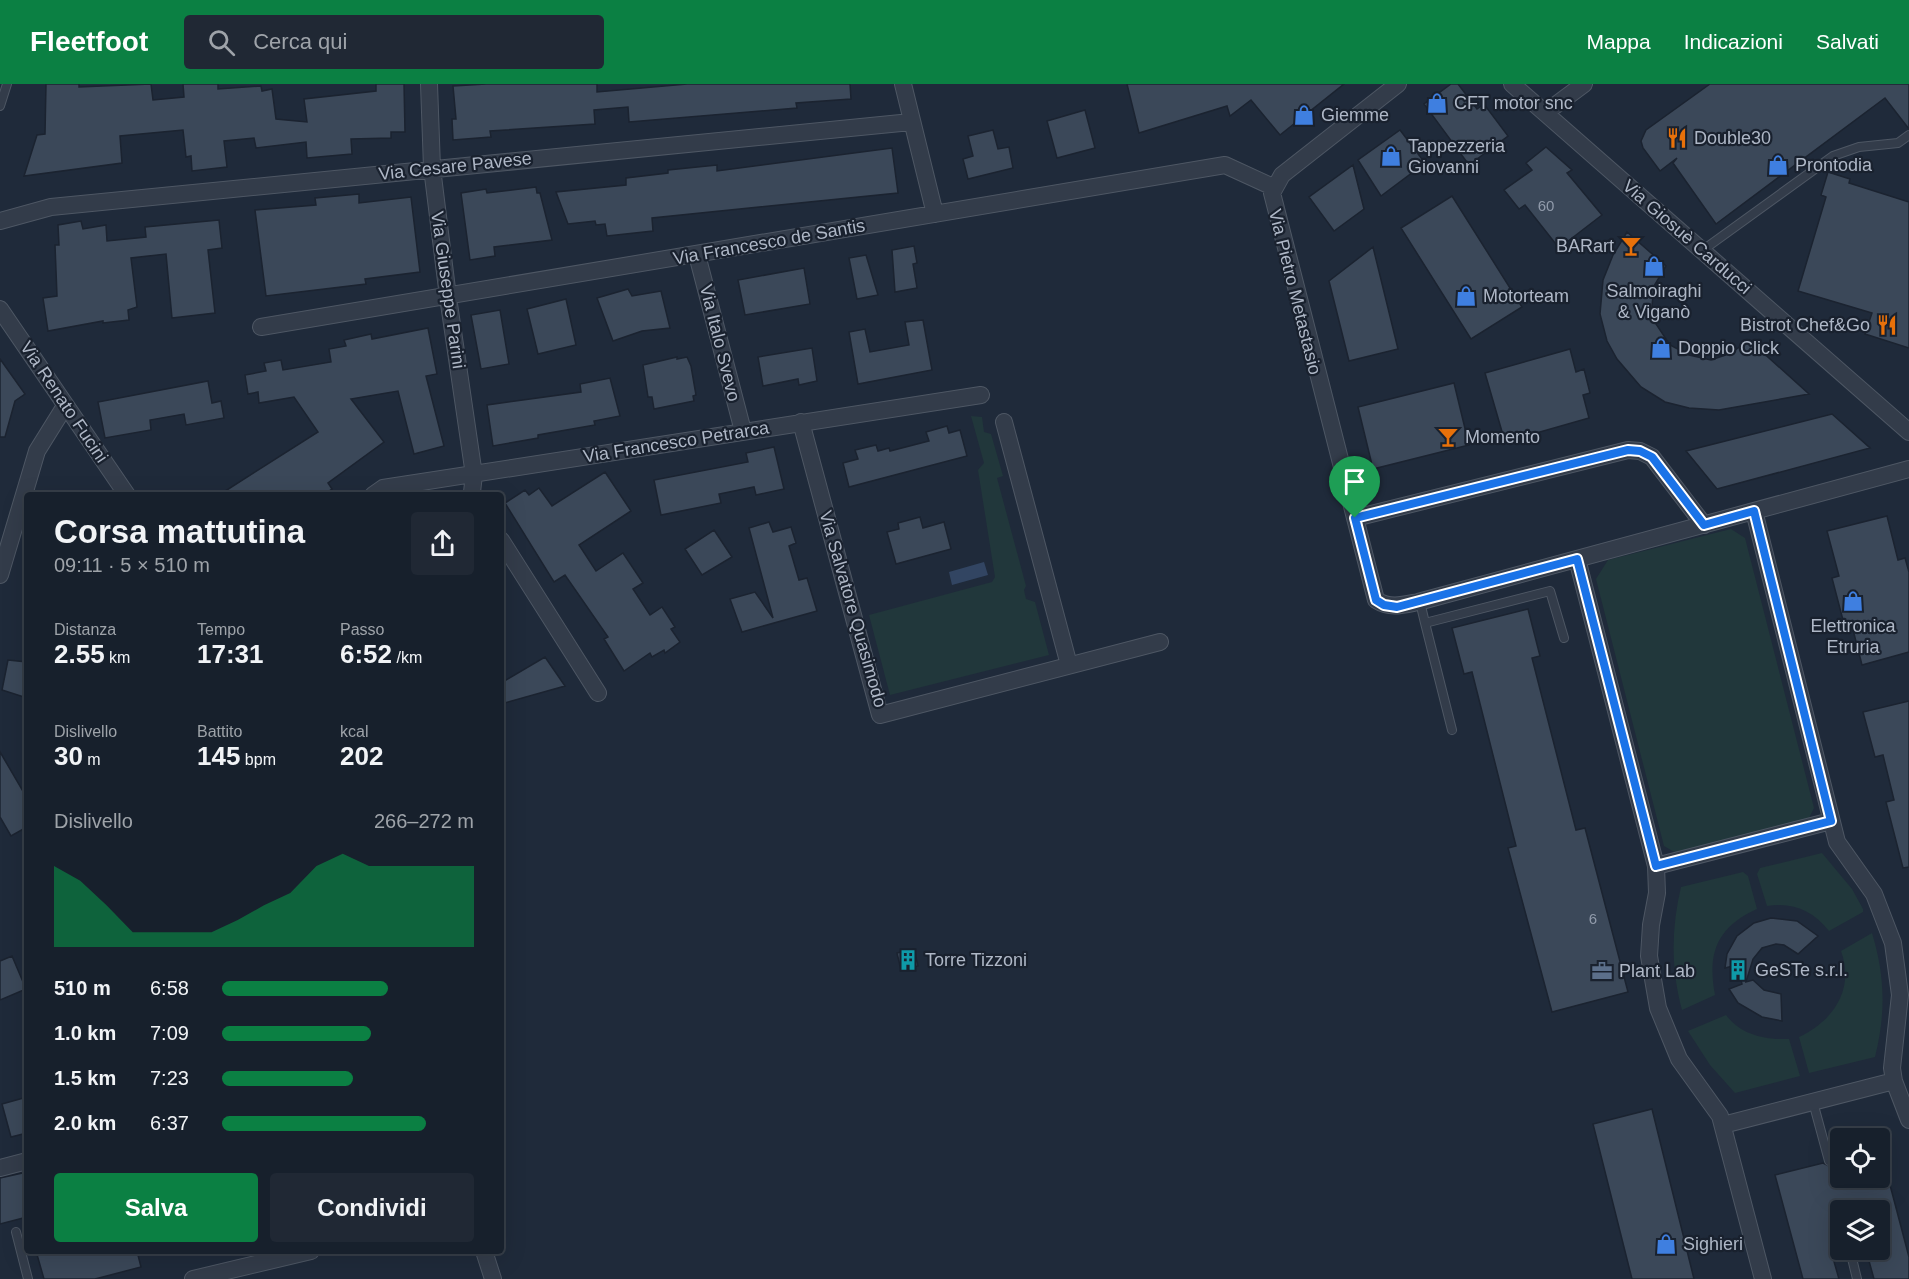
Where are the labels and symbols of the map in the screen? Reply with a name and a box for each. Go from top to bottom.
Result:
shop icon: CFT motor snc [1425,91,1449,115]
place label: CFT motor snc [1454,93,1573,113]
shop icon: Giemme [1292,103,1316,127]
place label: Giemme [1321,105,1389,125]
restaurant icon: Double30 [1665,126,1689,150]
place label: Double30 [1694,128,1771,148]
place label: Tappezzeria Giovanni [1408,136,1506,177]
shop icon: Tappezzeria Giovanni [1379,144,1403,168]
street label: Via Cesare Pavese [377,148,533,184]
shop icon: Prontodia [1766,153,1790,177]
place label: Prontodia [1795,155,1873,175]
street label: Via Giosuè Carducci [1619,176,1755,298]
house number: 60 [1538,197,1554,214]
street label: Via Pietro Metastasio [1265,207,1325,377]
street label: Via Giuseppe Parini [427,210,469,370]
street label: Via Francesco de Santis [671,215,867,269]
bar icon: BARart [1619,234,1643,258]
place label: BARart [1556,236,1614,256]
shop icon: Salmoiraghi & Viganò [1642,254,1666,278]
place label: Salmoiraghi & Viganò [1606,281,1702,322]
street label: Via Italo Svevo [696,282,744,404]
shop icon: Motorteam [1454,284,1478,308]
place label: Motorteam [1483,286,1569,306]
restaurant icon: Bistrot Chef&Go [1875,313,1899,337]
place label: Bistrot Chef&Go [1740,315,1870,335]
shop icon: Doppio Click [1649,336,1673,360]
street label: Via Renato Fucini [16,338,112,466]
place label: Doppio Click [1678,338,1780,358]
street label: Via Francesco Petrarca [582,417,771,467]
bar icon: Momento [1436,425,1460,449]
place label: Momento [1465,427,1540,447]
pin [1329,456,1380,518]
street label: Via Salvatore Quasimodo [815,508,891,710]
shop icon: Elettronica Etruria [1841,589,1865,613]
place label: Elettronica Etruria [1810,616,1897,657]
house number: 6 [1589,910,1597,927]
building icon: Torre Tizzoni [896,948,920,972]
place label: Torre Tizzoni [925,950,1027,970]
building icon: GeSTe s.r.l. [1726,958,1750,982]
office icon: Plant Lab [1590,959,1614,983]
place label: GeSTe s.r.l. [1755,960,1848,980]
place label: Plant Lab [1619,961,1695,981]
shop icon: Sighieri [1654,1232,1678,1256]
place label: Sighieri [1683,1234,1743,1254]

